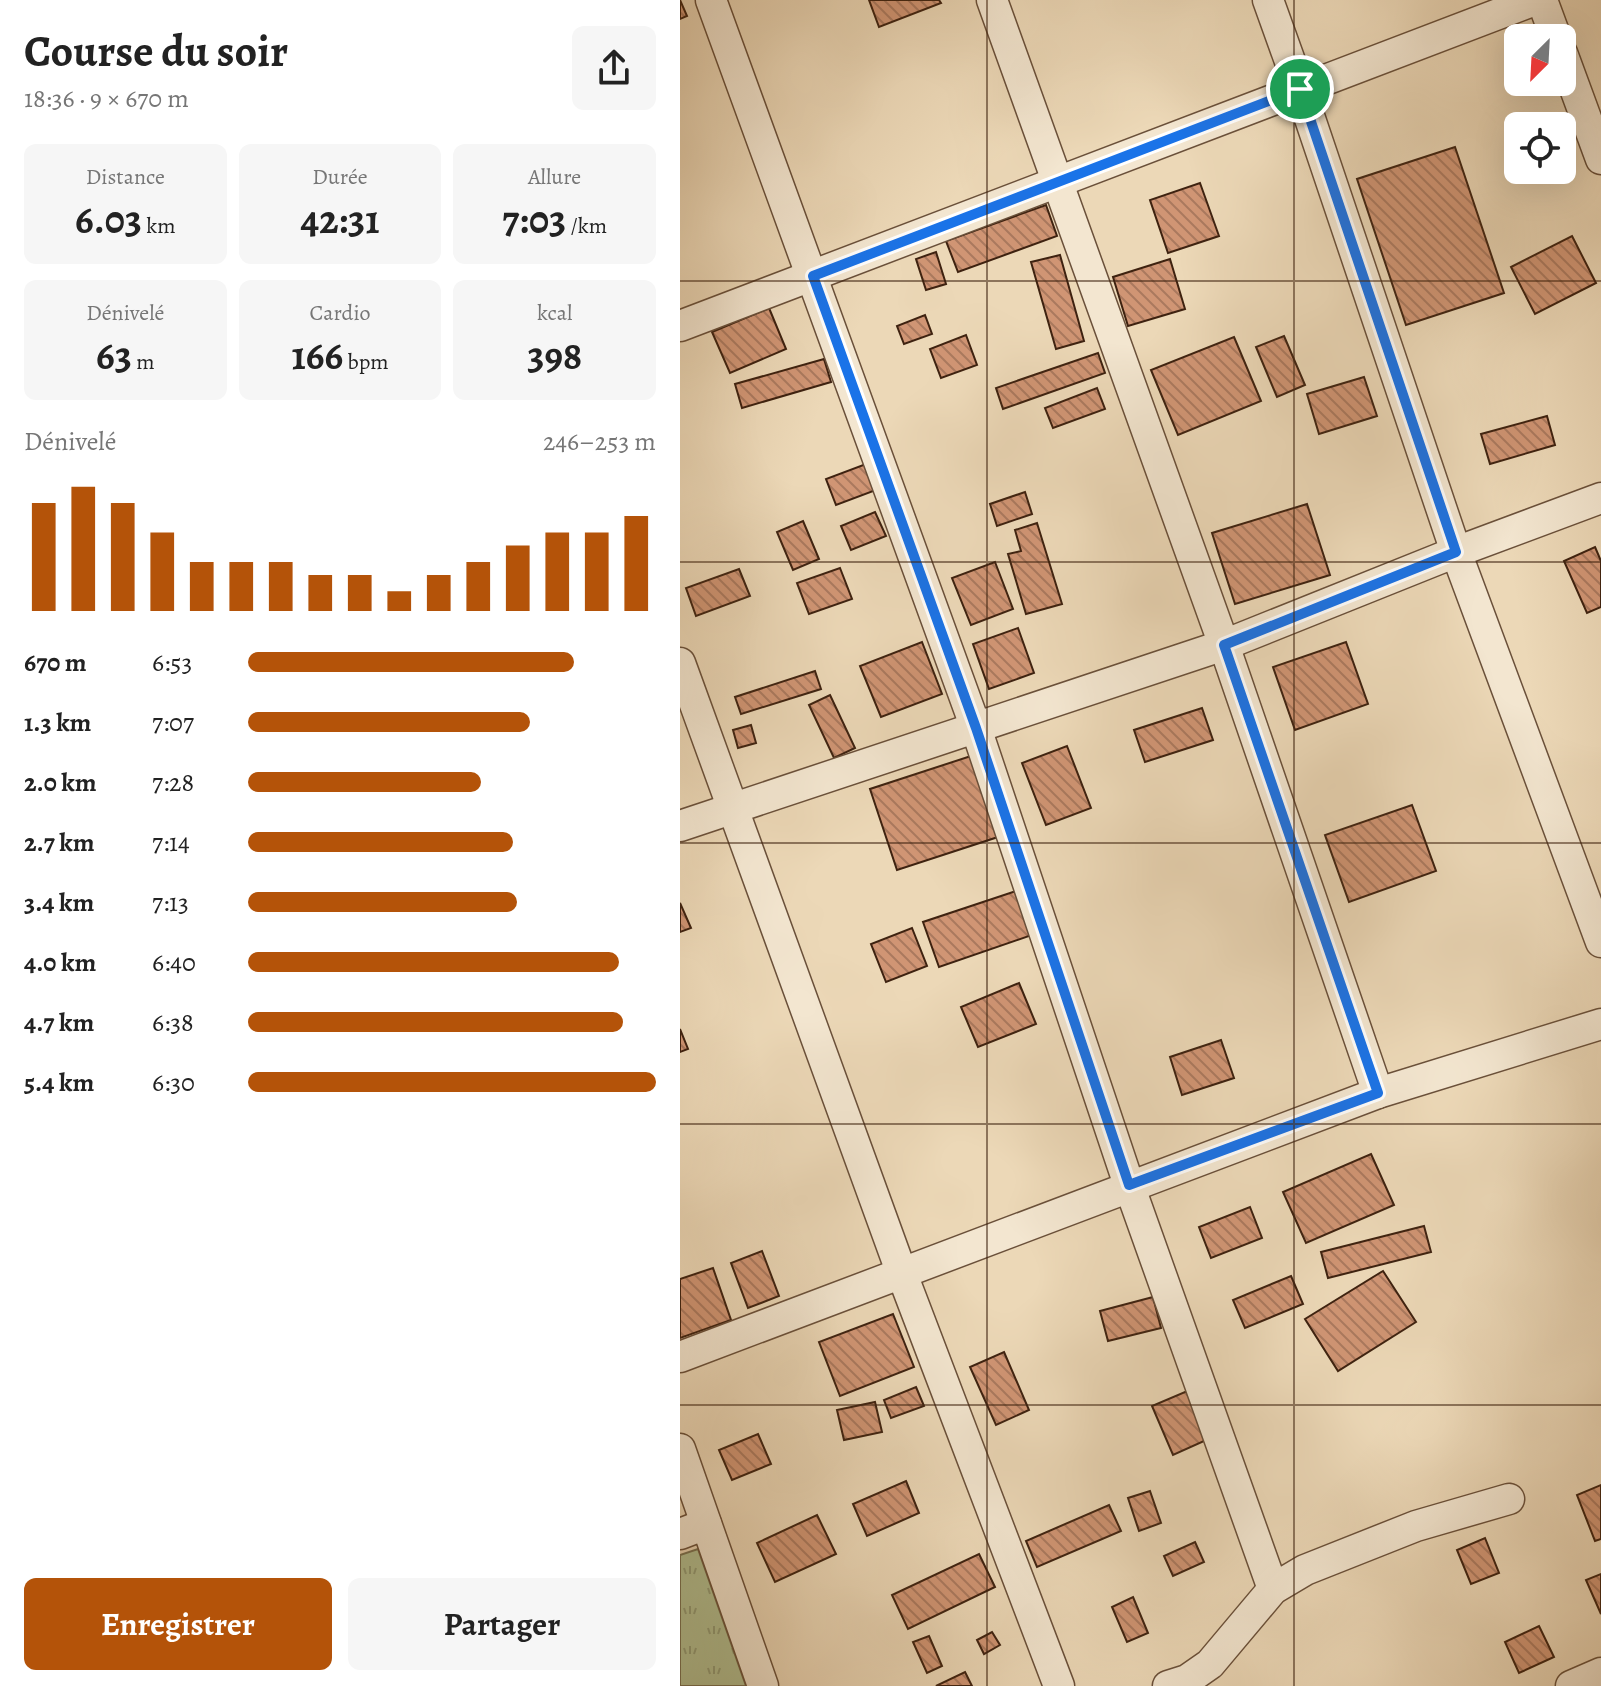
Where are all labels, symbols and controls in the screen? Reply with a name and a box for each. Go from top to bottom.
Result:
text: Course du soir [24,21,288,81]
north arrow [1504,24,1576,96]
map controls [1504,24,1576,184]
button: share [572,26,656,110]
pin [1266,55,1334,123]
icon: arrive [1278,67,1322,111]
text: 18:36 · 9 × 670 m [24,81,189,116]
button: locate [1504,112,1576,184]
text: Distance [86,162,165,192]
text: Durée [312,162,368,192]
text: Allure [528,162,581,192]
text: 6.03 [75,192,142,247]
text: 42:31 [300,192,380,247]
text: 7:03 [502,192,566,247]
text: km [142,211,176,241]
text: /km [566,211,607,241]
text: Dénivelé [86,298,164,328]
text: Cardio [309,298,371,328]
text: kcal [537,298,572,328]
text: 63 [96,328,132,383]
text: 166 [291,328,343,383]
text: 398 [527,328,582,383]
text: m [132,347,155,377]
text: bpm [343,347,389,377]
text: Dénivelé [24,424,116,459]
text: 246–253 m [543,424,656,459]
text: 670 m [24,645,87,680]
text: 6:53 [152,645,192,680]
text: 1.3 km [24,705,91,740]
text: 7:07 [152,705,194,740]
text: 2.0 km [24,765,97,800]
text: 7:28 [152,765,194,800]
text: 2.7 km [24,825,95,860]
text: 7:14 [152,825,190,860]
text: 3.4 km [24,885,94,920]
text: 7:13 [152,885,189,920]
text: 4.0 km [24,945,96,980]
text: 6:40 [152,945,196,980]
text: 4.7 km [24,1005,94,1040]
text: 6:38 [152,1005,194,1040]
text: 5.4 km [24,1065,94,1100]
text: 6:30 [152,1065,195,1100]
button: Enregistrer [24,1578,332,1670]
button: Partager [348,1578,656,1670]

